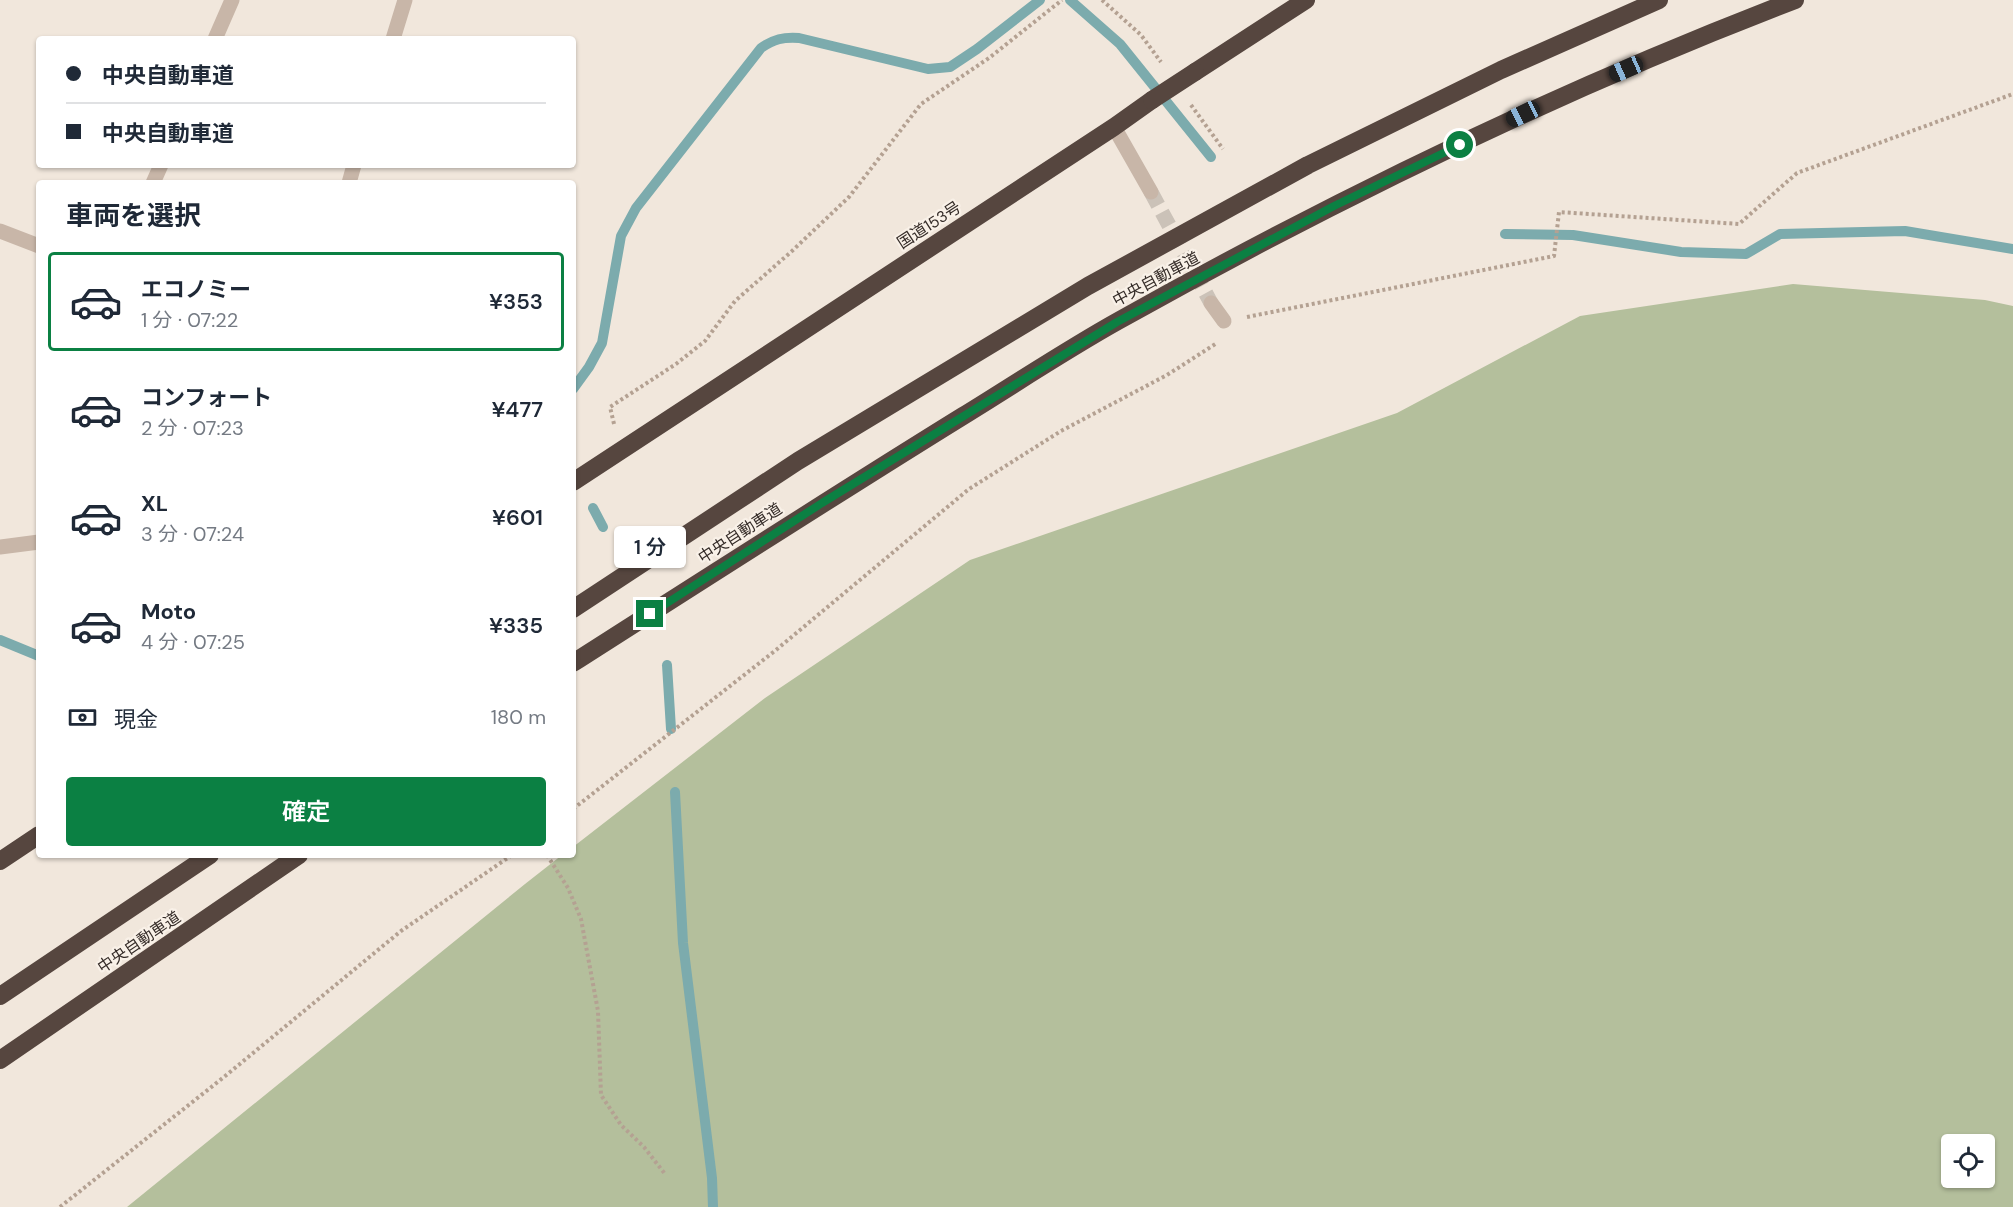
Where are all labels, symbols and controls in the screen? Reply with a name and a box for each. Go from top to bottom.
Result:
car [1606,53,1646,85]
text: 中央自動車道 [102,61,234,90]
car [1503,98,1543,130]
text: 中央自動車道 [102,119,234,148]
route start [1446,131,1473,158]
street label: 国道153号 [893,197,965,253]
text: 車両を選択 [66,198,201,233]
street label: 中央自動車道 [1109,247,1203,311]
icon: car [69,275,123,329]
text: エコノミー [141,275,251,304]
text: ¥353 [489,287,543,316]
text: 1 分 · 07:22 [141,307,238,333]
icon: car [69,383,123,437]
text: コンフォート [141,383,272,412]
text: ¥477 [491,395,543,424]
text: 2 分 · 07:23 [141,415,244,441]
text: XL [141,489,168,518]
icon: car [69,491,123,545]
street label: 中央自動車道 [694,498,786,568]
text: ¥601 [492,503,543,532]
text: 3 分 · 07:24 [141,521,244,547]
callout: 1 分 [614,527,686,569]
text: 1 分 [634,534,666,560]
text: Moto [141,597,196,626]
icon: car [69,599,123,653]
route end [636,600,663,627]
text: ¥335 [489,611,543,640]
text: 4 分 · 07:25 [141,629,245,655]
icon: cash [66,701,99,734]
text: 180 m [491,704,546,730]
text: 現金 [114,705,158,734]
button: 確定 [66,777,546,846]
street label: 中央自動車道 [93,906,185,978]
map controls [1941,1134,1995,1188]
button: locate [1941,1134,1995,1188]

